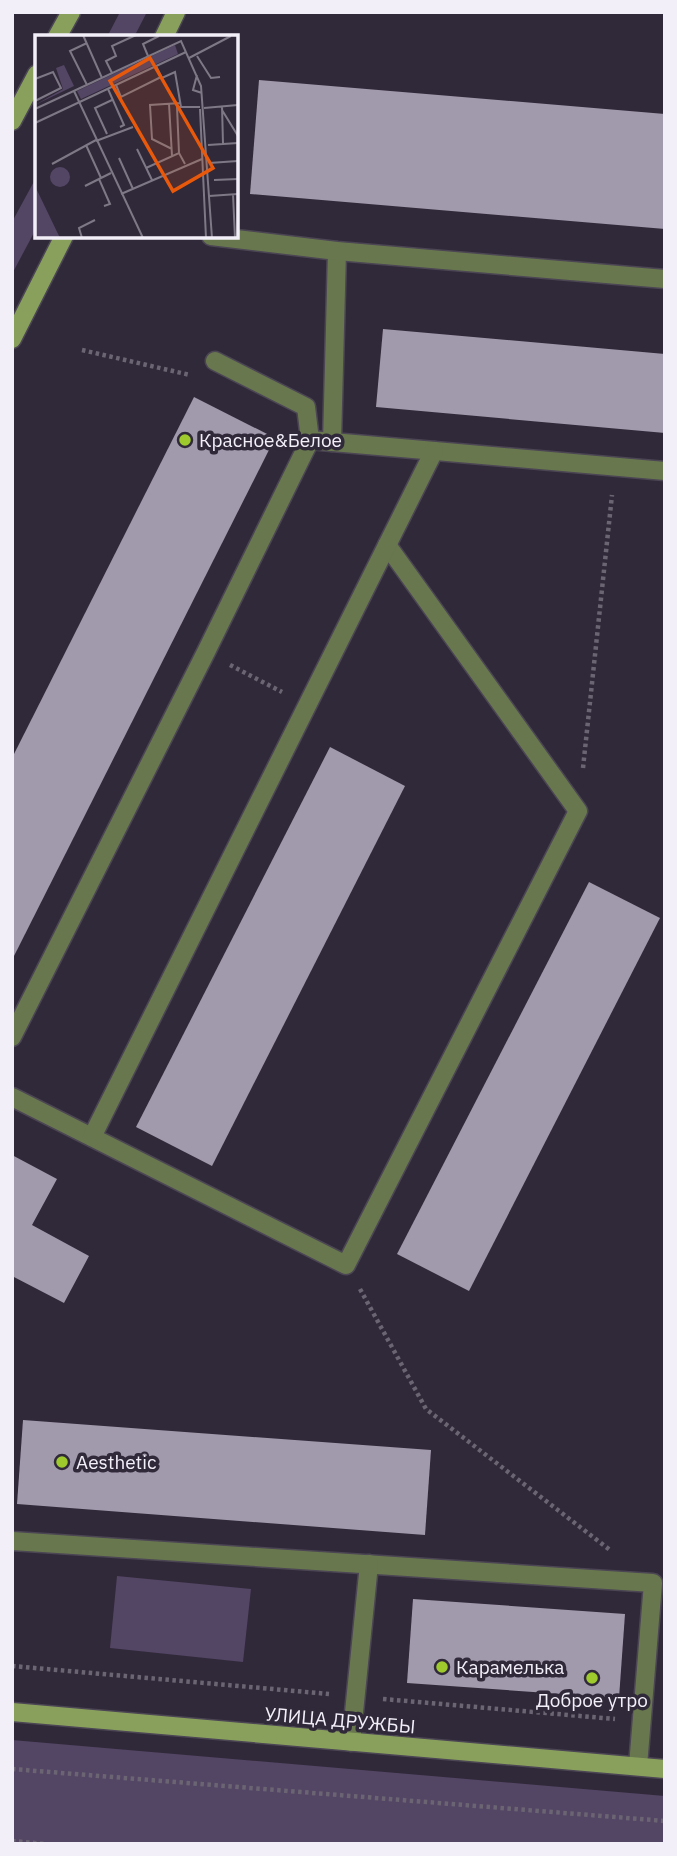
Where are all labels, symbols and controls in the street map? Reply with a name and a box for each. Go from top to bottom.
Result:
inset map [35,35,238,238]
place label: Красное&Белое [199,428,342,452]
marker: Красное&Белое [177,432,193,448]
place label: Aesthetic [76,1450,157,1474]
marker: Aesthetic [54,1454,70,1470]
place label: Карамелька [456,1655,564,1679]
marker: Карамелька [434,1659,450,1675]
marker: Доброе утро [584,1670,600,1686]
place label: Доброе утро [536,1688,648,1712]
street label: УЛИЦА ДРУЖБЫ [264,1701,416,1739]

